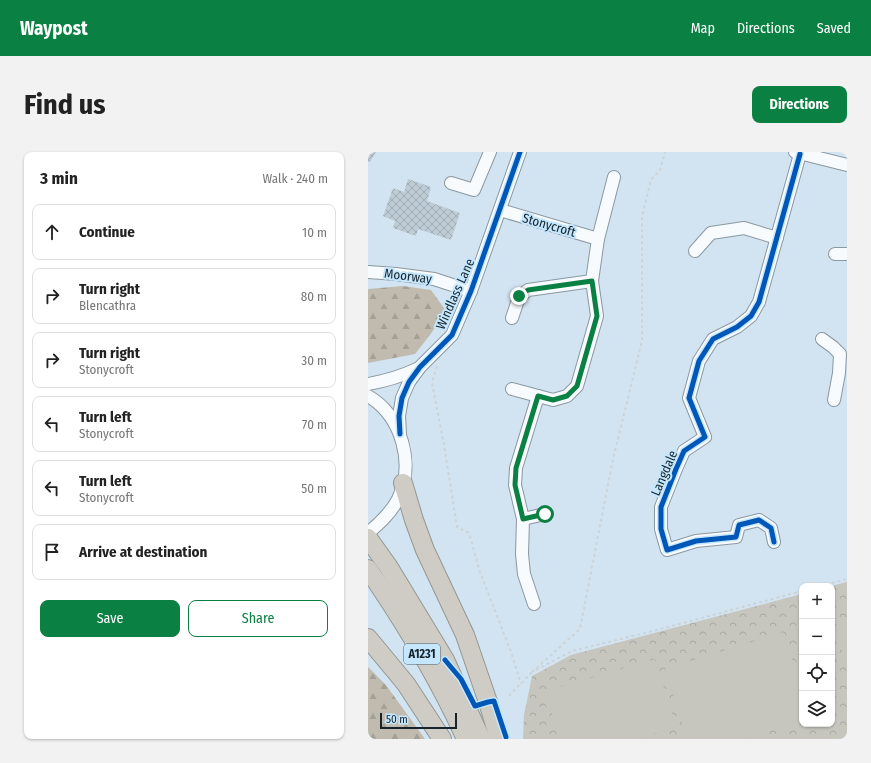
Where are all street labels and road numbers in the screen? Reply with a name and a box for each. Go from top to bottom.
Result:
street label: Stonycroft [521,210,578,240]
street label: Windlass Lane [433,256,477,332]
street label: Moorway [383,266,433,286]
street label: Langdale [648,448,680,498]
road number: A1231 [404,644,440,664]

